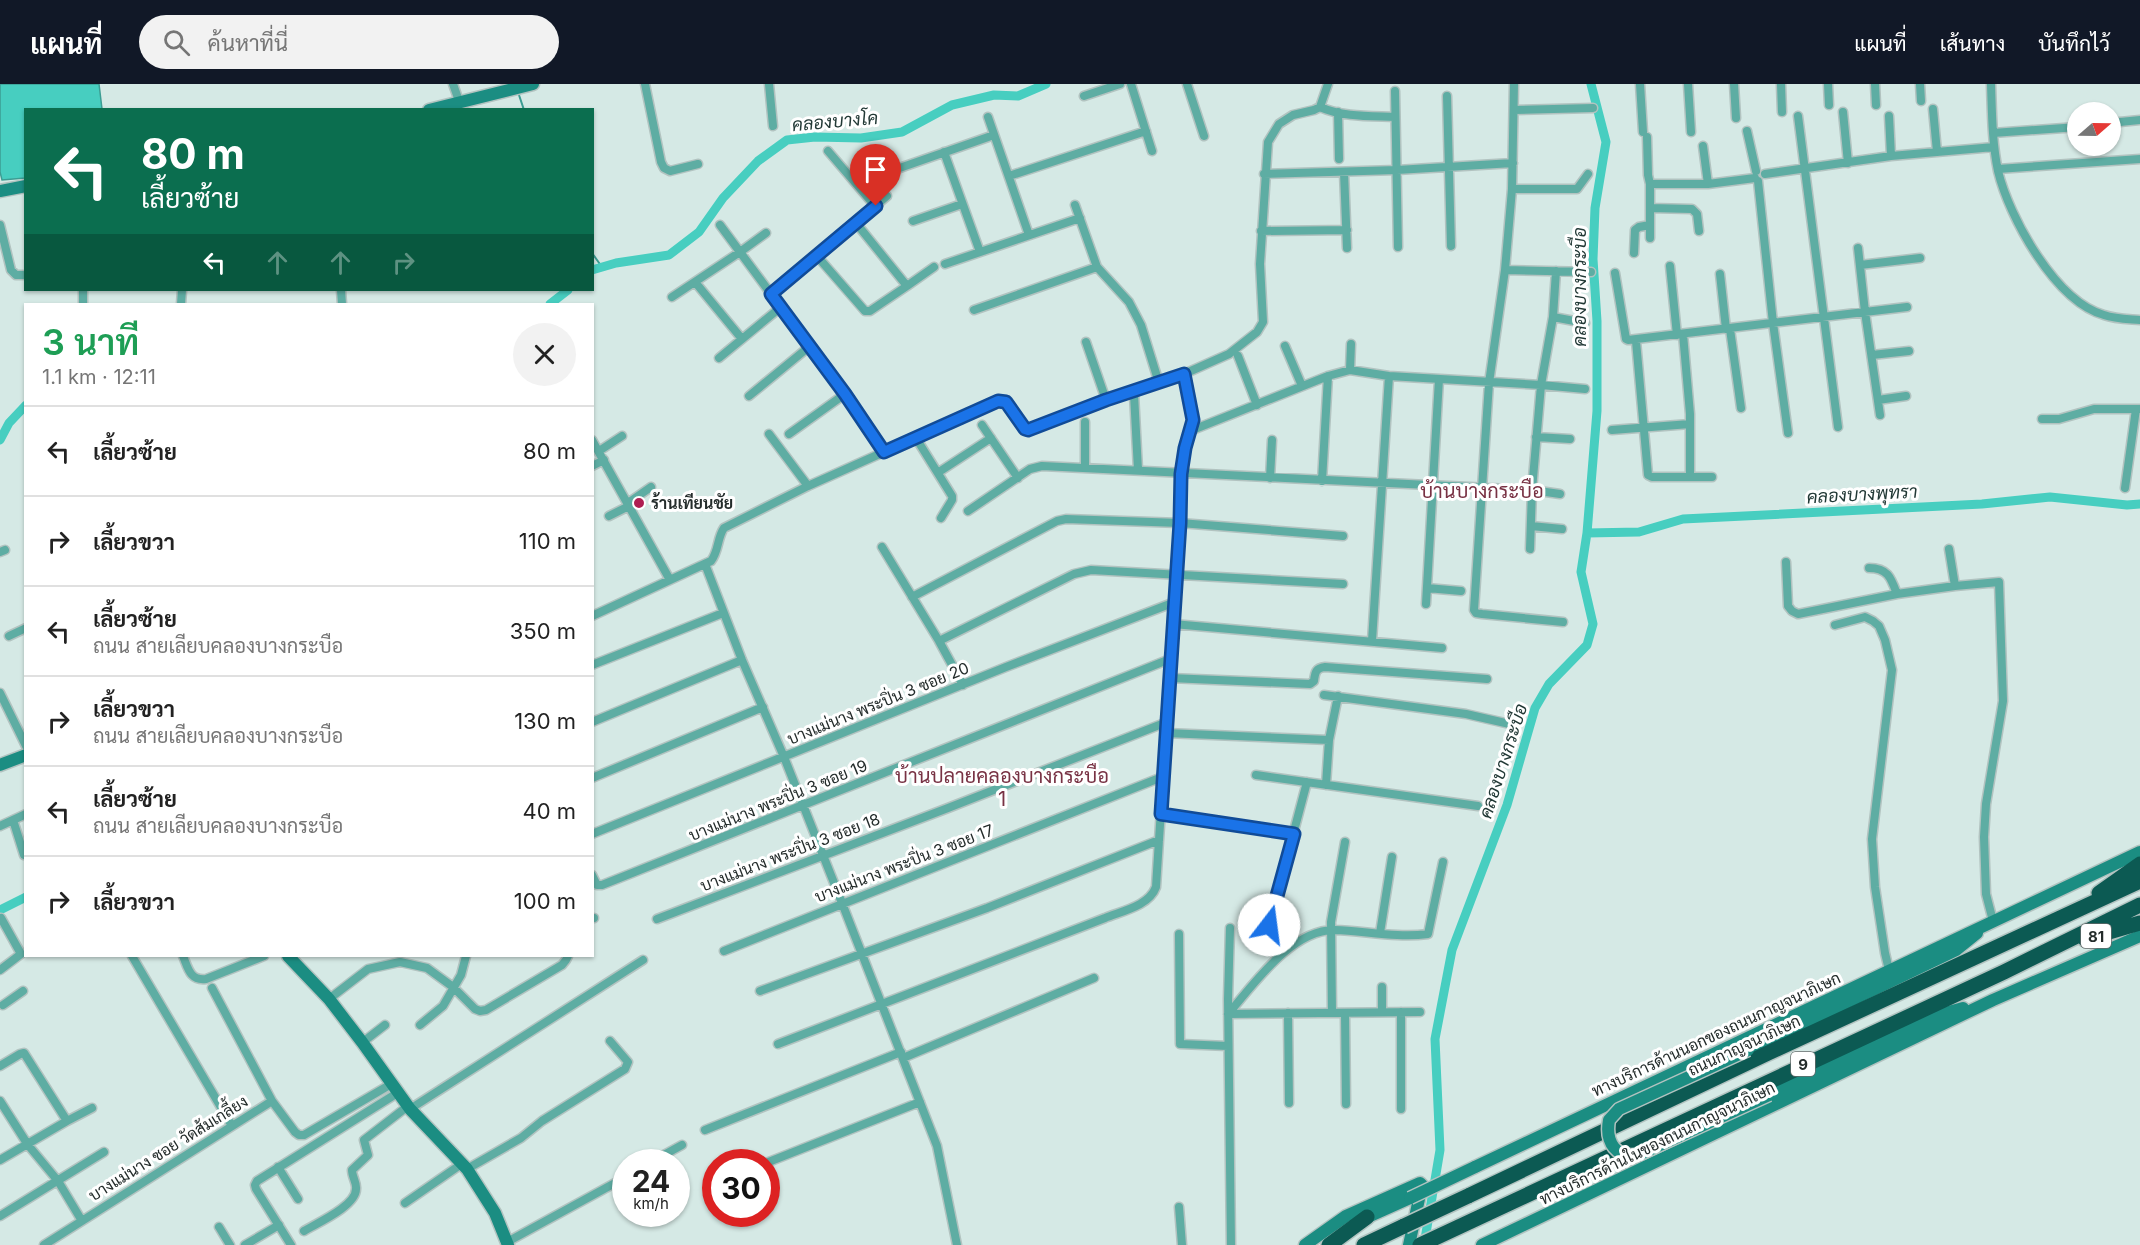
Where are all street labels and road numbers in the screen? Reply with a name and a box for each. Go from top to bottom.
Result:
street label: บางแม่นาง พระปิ่น 3 ซอย 20 [783,654,972,749]
street label: บางแม่นาง พระปิ่น 3 ซอย 19 [685,752,870,845]
street label: บางแม่นาง พระปิ่น 3 ซอย 18 [696,805,883,896]
street label: บางแม่นาง พระปิ่น 3 ซอย 17 [811,817,996,906]
road number: 81 [2081,924,2111,948]
street label: ทางบริการด้านนอกของถนนกาญจนาภิเษก [1589,968,1843,1100]
street label: ถนนกาญจนาภิเษก [1685,1011,1803,1079]
road number: 9 [1791,1052,1815,1076]
street label: ทางบริการด้านในของถนนกาญจนาภิเษก [1535,1076,1778,1209]
street label: บางแม่นาง ซอย วัดส้มเกลี้ยง [83,1087,251,1205]

